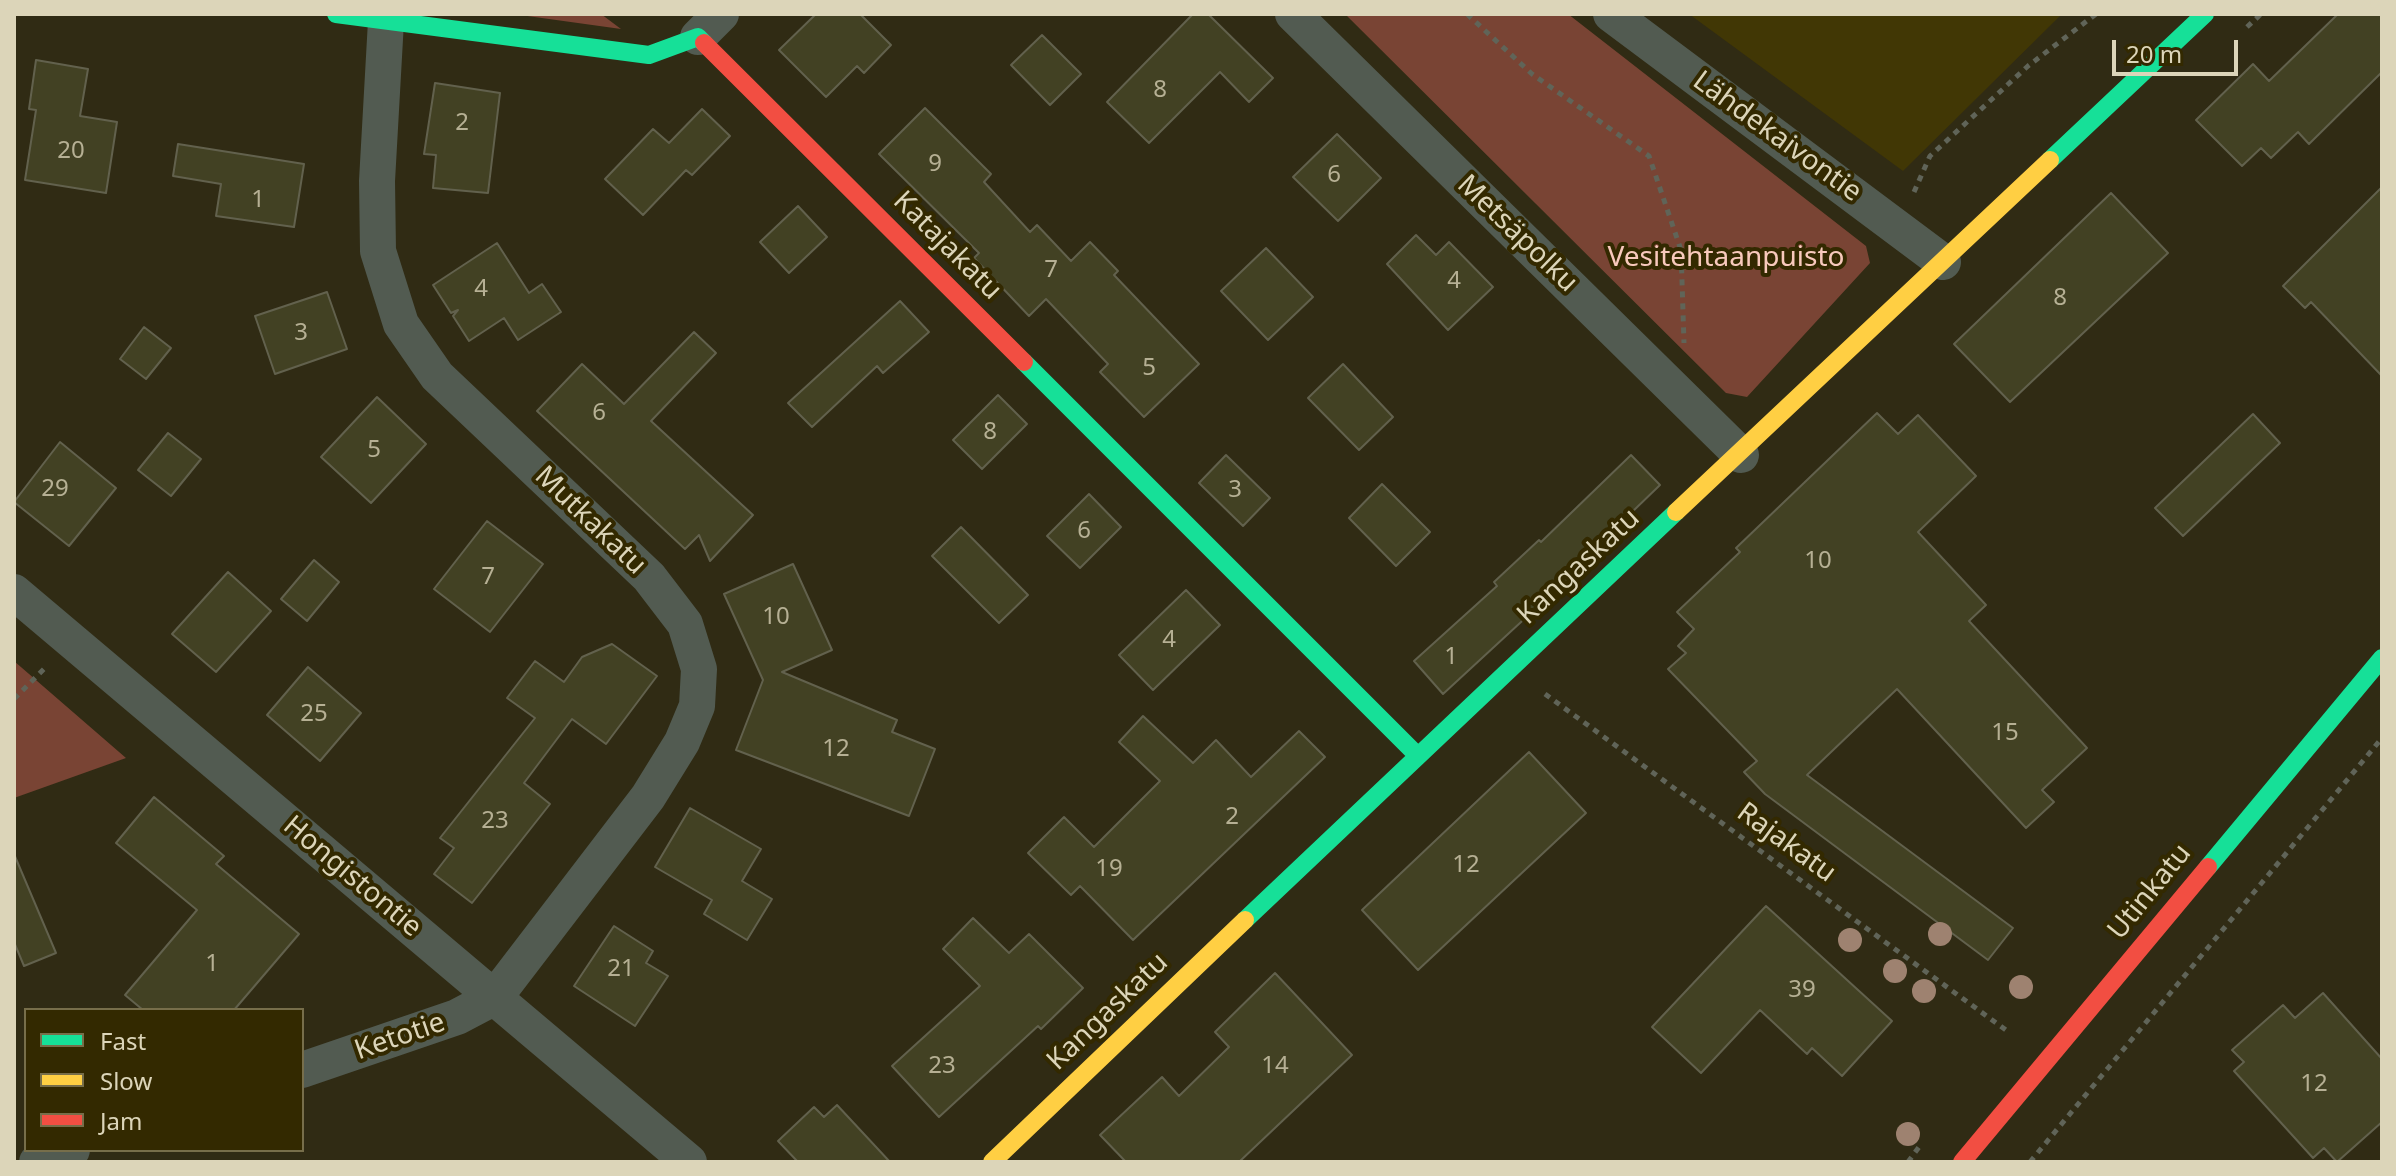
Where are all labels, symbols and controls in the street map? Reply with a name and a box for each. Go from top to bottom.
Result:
scale bar [2116,24,2242,74]
text: 20 m [2126,37,2182,70]
street label: Lähdekaivontie [1686,65,1868,209]
house number: 8 [1153,76,1167,104]
house number: 2 [455,109,469,137]
house number: 20 [57,137,85,165]
house number: 9 [928,150,942,178]
house number: 6 [1327,161,1341,189]
street label: Metsäpolku [1450,168,1584,300]
street label: Katajakatu [886,185,1008,307]
house number: 1 [251,186,265,214]
park label: Vesitehtaanpuisto [1608,241,1844,275]
house number: 7 [1044,256,1058,284]
house number: 4 [1447,267,1461,295]
house number: 4 [474,275,488,303]
house number: 8 [2053,284,2067,312]
house number: 3 [294,319,308,347]
house number: 5 [1142,354,1156,382]
house number: 6 [592,399,606,427]
house number: 8 [983,418,997,446]
house number: 5 [367,436,381,464]
street label: Mutkakatu [527,460,653,582]
house number: 29 [41,475,69,503]
house number: 3 [1228,476,1242,504]
street label: Kangaskatu [1511,502,1647,632]
house number: 6 [1077,517,1091,545]
house number: 10 [1804,547,1832,575]
house number: 7 [481,563,495,591]
house number: 10 [762,603,790,631]
house number: 4 [1162,626,1176,654]
house number: 1 [1444,643,1458,671]
house number: 25 [300,700,328,728]
house number: 15 [1991,719,2019,747]
house number: 12 [822,735,850,763]
street label: Rajakatu [1730,796,1842,890]
house number: 2 [1225,803,1239,831]
house number: 23 [481,807,509,835]
street label: Hongistontie [276,809,428,945]
street label: Utinkatu [2101,837,2199,947]
house number: 12 [1452,851,1480,879]
house number: 19 [1095,855,1123,883]
street label: Kangaskatu [1041,946,1175,1078]
house number: 1 [205,950,219,978]
house number: 21 [607,955,635,983]
house number: 39 [1788,976,1816,1004]
street label: Ketotie [350,1006,450,1068]
legend [24,1008,304,1152]
text: Fast [100,1024,146,1057]
house number: 23 [928,1052,956,1080]
house number: 14 [1261,1052,1289,1080]
text: Slow [100,1064,152,1097]
house number: 12 [2300,1070,2328,1098]
text: Jam [100,1104,142,1137]

